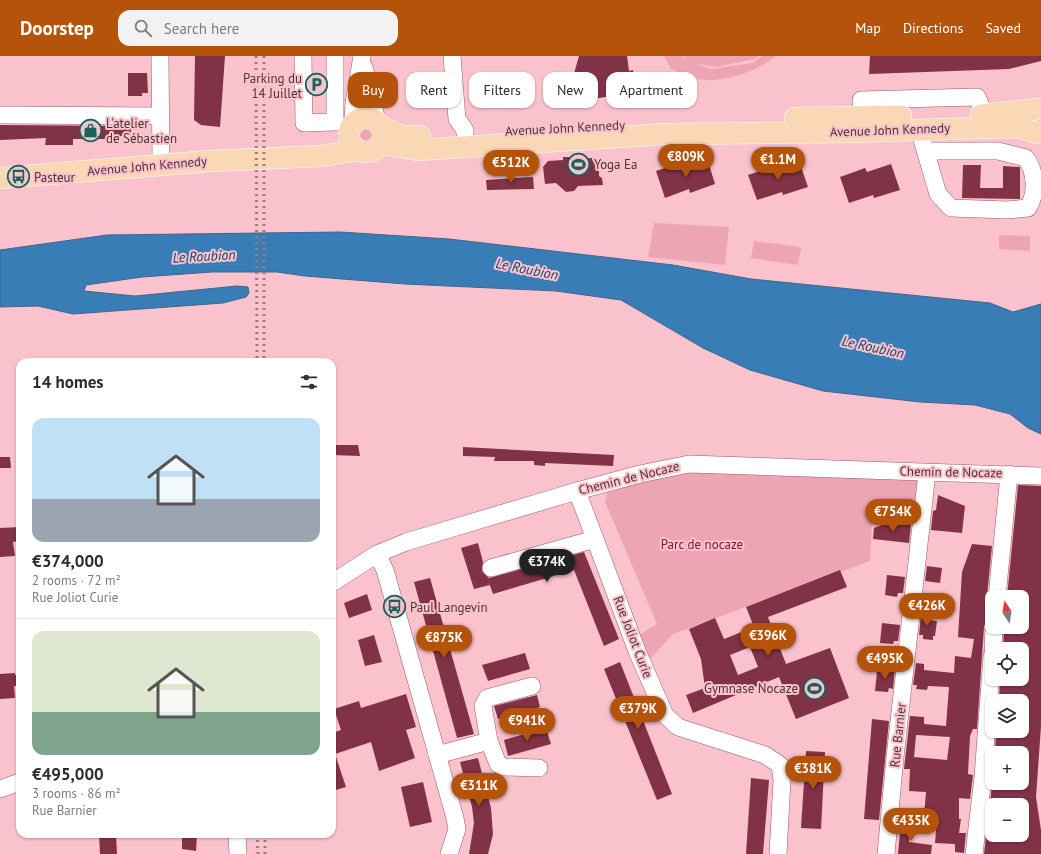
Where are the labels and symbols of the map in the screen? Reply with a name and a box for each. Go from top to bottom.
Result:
place label: Parking du 14 Juillet [243,70,303,102]
parking icon: Parking du 14 Juillet [304,72,330,98]
place label: L'atelier de Sébastien [106,115,177,147]
street label: Avenue John Kennedy [504,116,626,140]
shop icon: L'atelier de Sébastien [78,117,104,143]
street label: Avenue John Kennedy [830,119,950,141]
pin: €809K [658,144,714,178]
pin: €1.1M [750,147,806,181]
pin: €512K [483,150,539,184]
sports icon: Yoga Ea [565,151,591,177]
street label: Avenue John Kennedy [86,152,208,180]
place label: Yoga Ea [594,156,637,173]
bus stop icon: Pasteur [5,164,31,190]
place label: Pasteur [34,169,76,186]
water label: Le Roubion [172,245,236,267]
water label: Le Roubion [494,254,560,284]
water label: Le Roubion [840,332,906,362]
street label: Chemin de Nocaze [577,457,681,499]
street label: Chemin de Nocaze [899,463,1003,481]
pin: €754K [865,499,921,533]
park label: Parc de nocaze [661,536,743,553]
pin: €374K [519,549,575,583]
north arrow [985,590,1029,634]
pin: €426K [899,593,955,627]
bus stop icon: Paul Langevin [382,594,408,620]
street label: Rue Joliot Curie [610,594,656,680]
place label: Paul Langevin [410,599,488,616]
pin: €396K [740,623,796,657]
pin: €875K [416,625,472,659]
pin: €495K [857,646,913,680]
sports icon: Gymnase Nocaze [801,675,827,701]
place label: Gymnase Nocaze [704,680,798,697]
pin: €379K [610,696,666,730]
street label: Rue Barnier [886,701,910,768]
pin: €941K [499,708,555,742]
pin: €381K [785,756,841,790]
pin: €311K [451,773,507,807]
pin: €435K [883,808,939,842]

